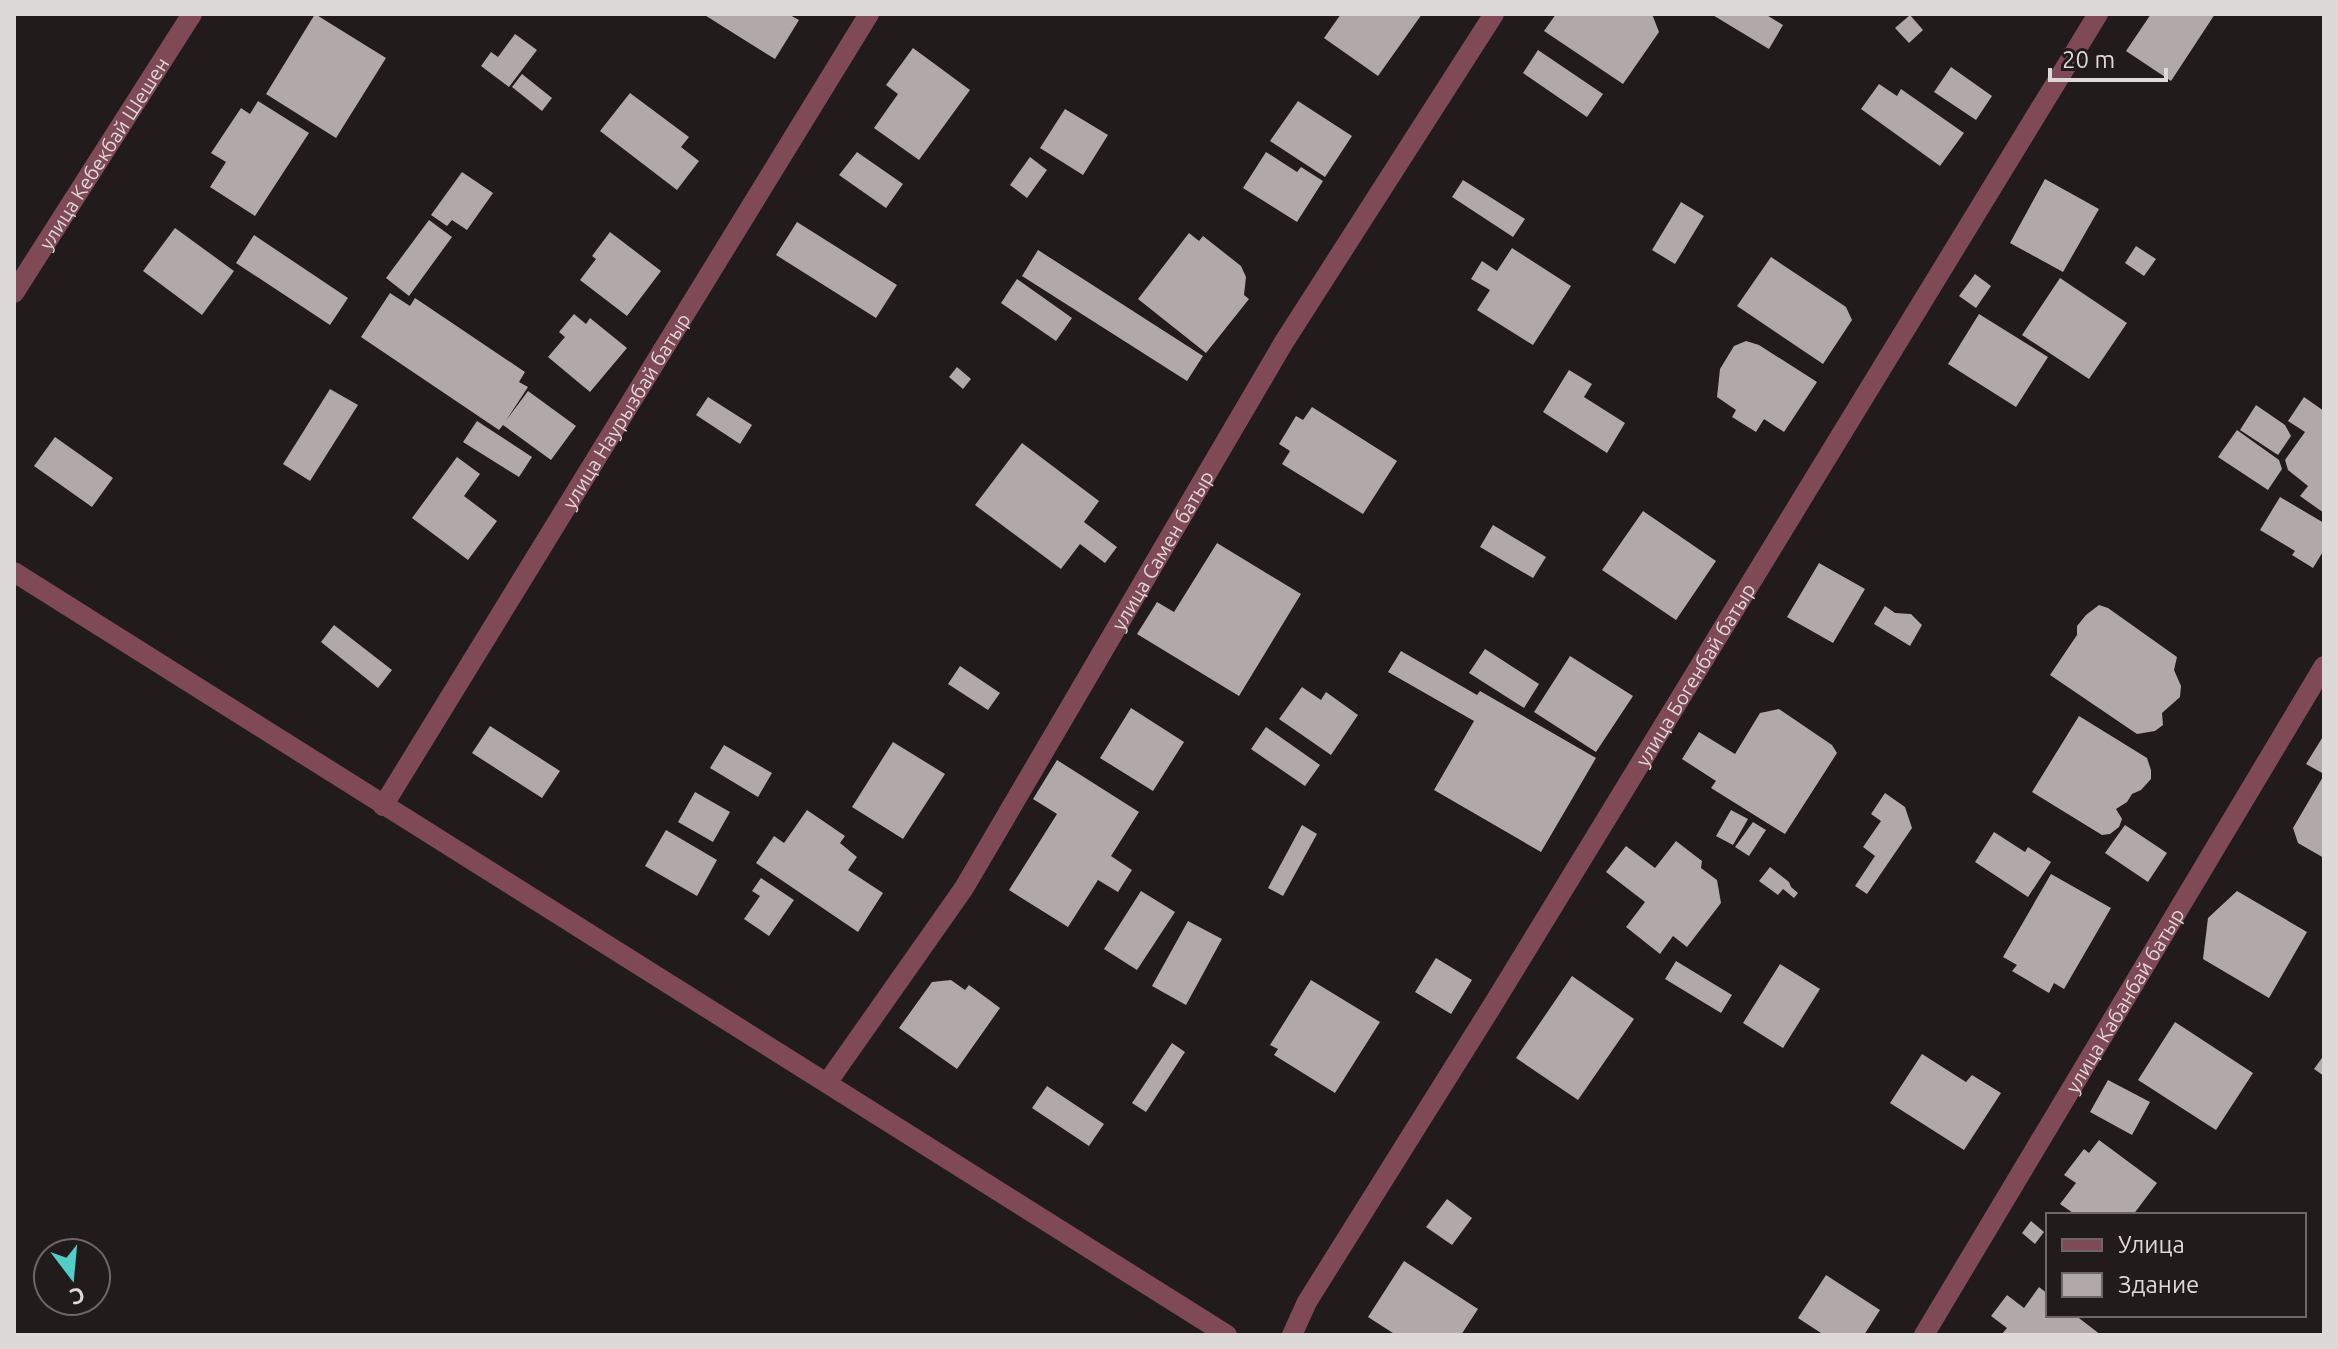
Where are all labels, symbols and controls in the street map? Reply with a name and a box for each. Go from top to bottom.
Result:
scale bar [2050,32,2166,82]
text: 20 m [2062,46,2115,73]
street label: улица Кебекбай Шешен [34,53,173,253]
street label: улица Наурызбай батыр [557,308,694,513]
street label: улица Самен батыр [1106,466,1218,634]
street label: улица Богенбай батыр [1630,579,1759,770]
street label: улица Кабанбай батыр [2060,904,2188,1097]
legend [2046,1213,2306,1317]
text: Улица [2118,1231,2185,1258]
north arrow [32,1237,112,1317]
text: Здание [2118,1271,2199,1298]
text: С [67,1283,88,1311]

